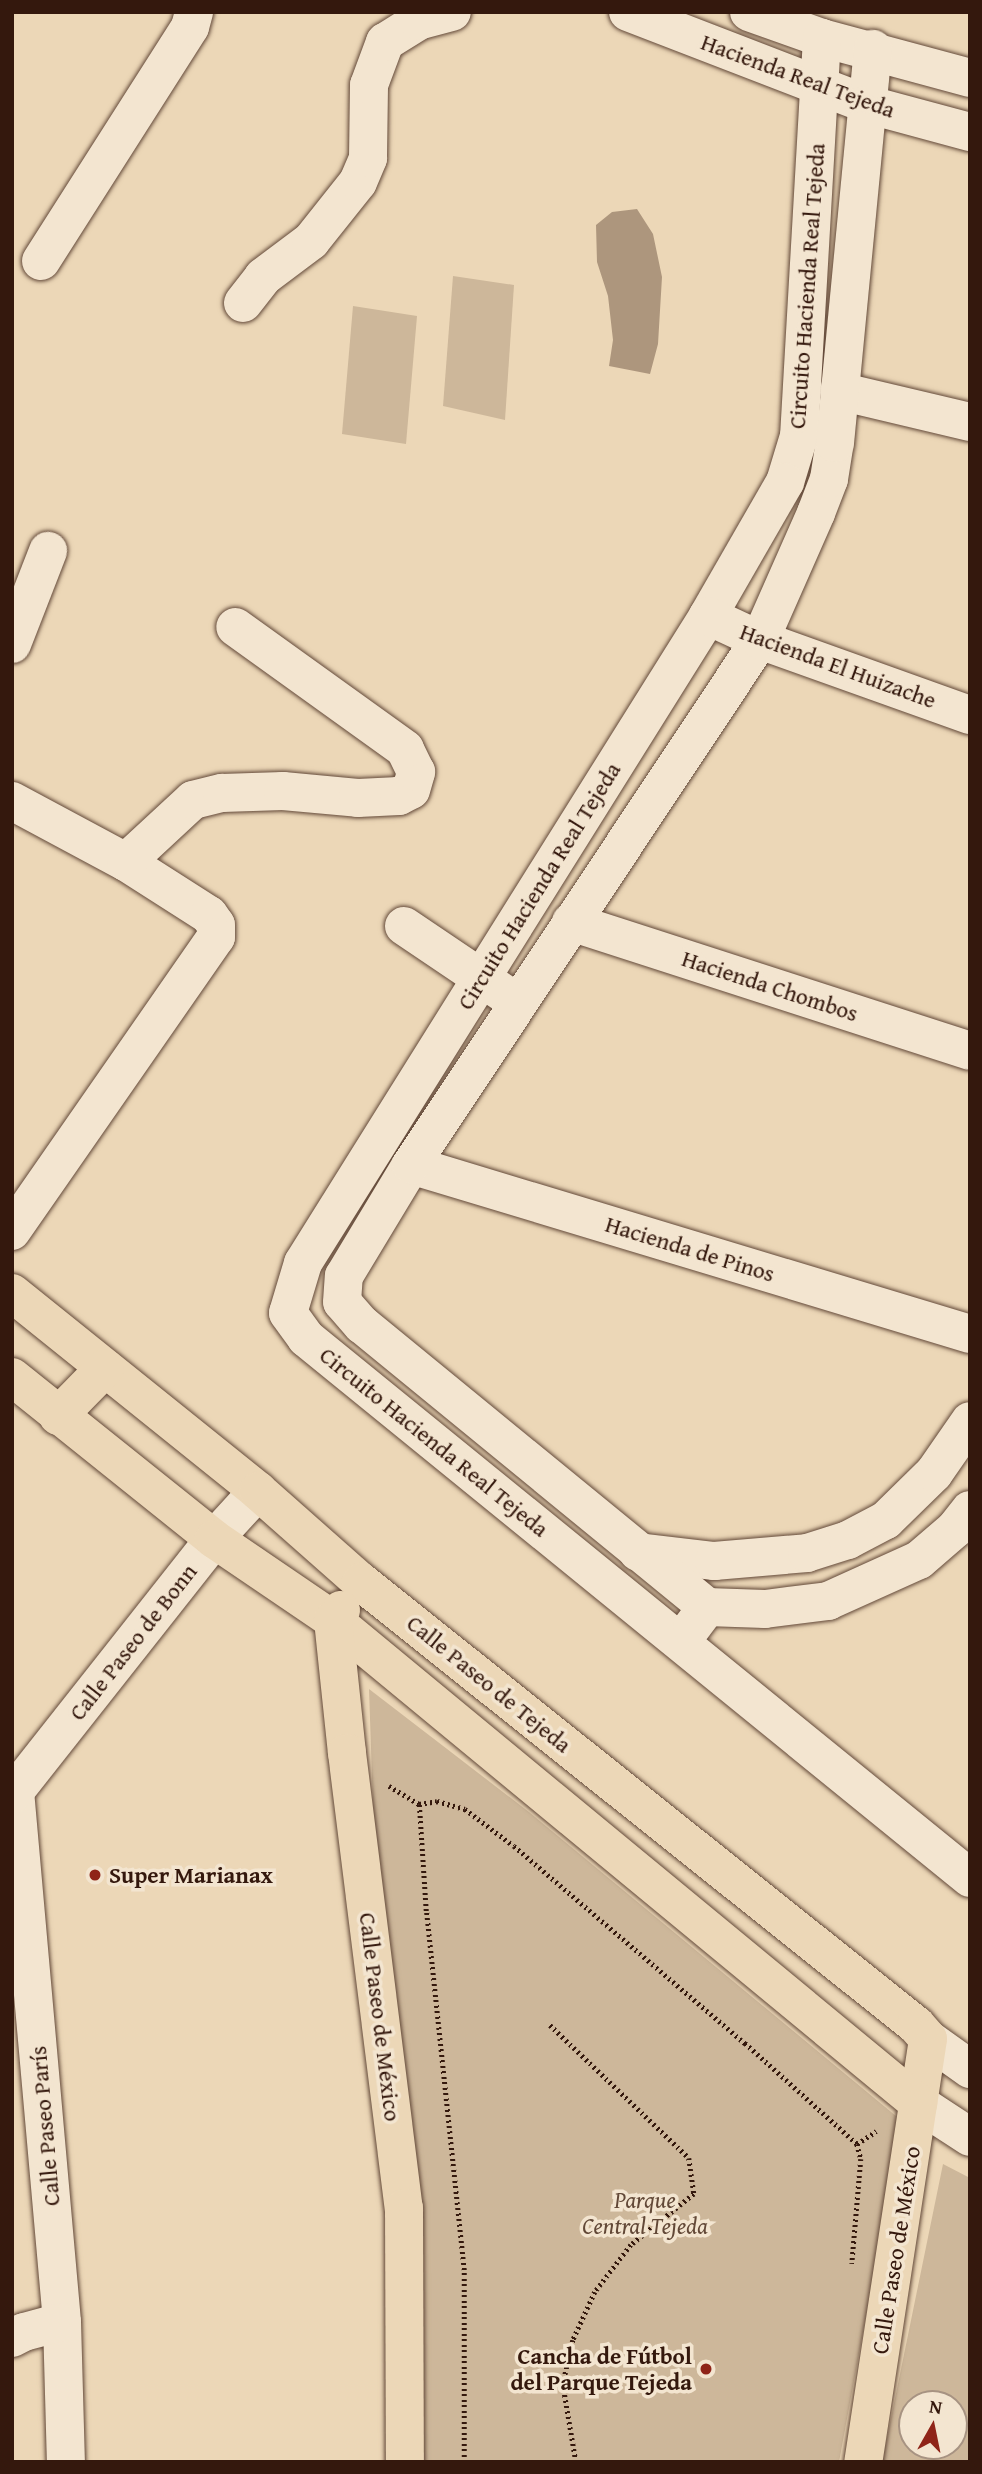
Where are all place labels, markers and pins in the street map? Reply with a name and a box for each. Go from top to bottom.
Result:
place label: Super Marianax [109,1861,273,1889]
marker: Super Marianax [87,1867,103,1883]
place label: Cancha de Fútbol del Parque Tejeda [510,2342,692,2396]
marker: Cancha de Fútbol del Parque Tejeda [698,2361,714,2377]

